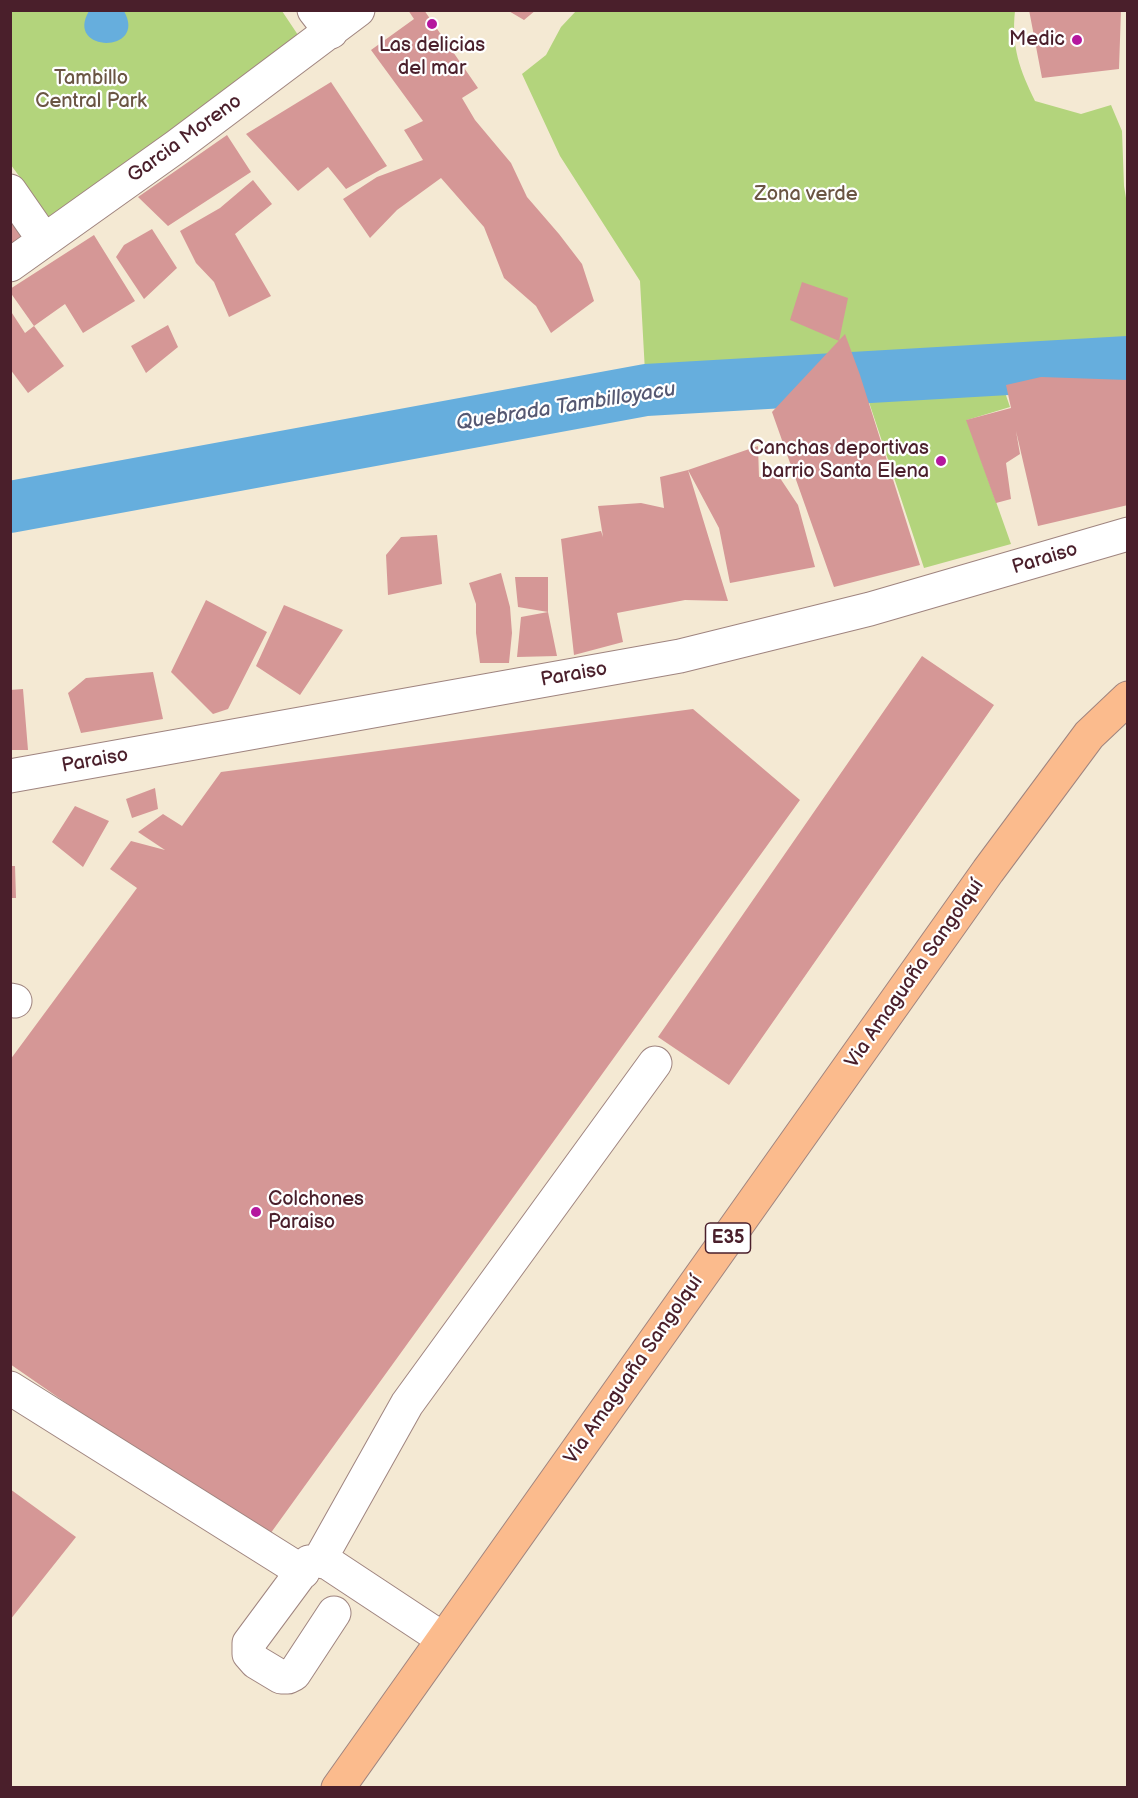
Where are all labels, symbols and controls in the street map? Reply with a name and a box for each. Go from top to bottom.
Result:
marker: Las delicias del mar [425,17,439,31]
place label: Medic [1009,28,1065,52]
marker: Medic [1070,33,1084,47]
place label: Las delicias del mar [379,34,485,81]
park label: Tambillo Central Park [35,67,147,114]
street label: Garcia Moreno [123,90,247,188]
park label: Zona verde [755,183,857,207]
water label: Quebrada Tambilloyacu [455,377,677,437]
place label: Canchas deportivas barrio Santa Elena [749,437,929,484]
marker: Canchas deportivas barrio Santa Elena [934,454,948,468]
street label: Paraiso [1009,538,1081,580]
street label: Paraiso [539,657,609,693]
street label: Paraiso [60,743,130,779]
street label: Via Amaguaña Sangolquí [841,875,989,1073]
place label: Colchones Paraiso [268,1188,364,1235]
marker: Colchones Paraiso [249,1205,263,1219]
road number: E35 [706,1223,750,1253]
street label: Via Amaguaña Sangolquí [560,1271,708,1469]

